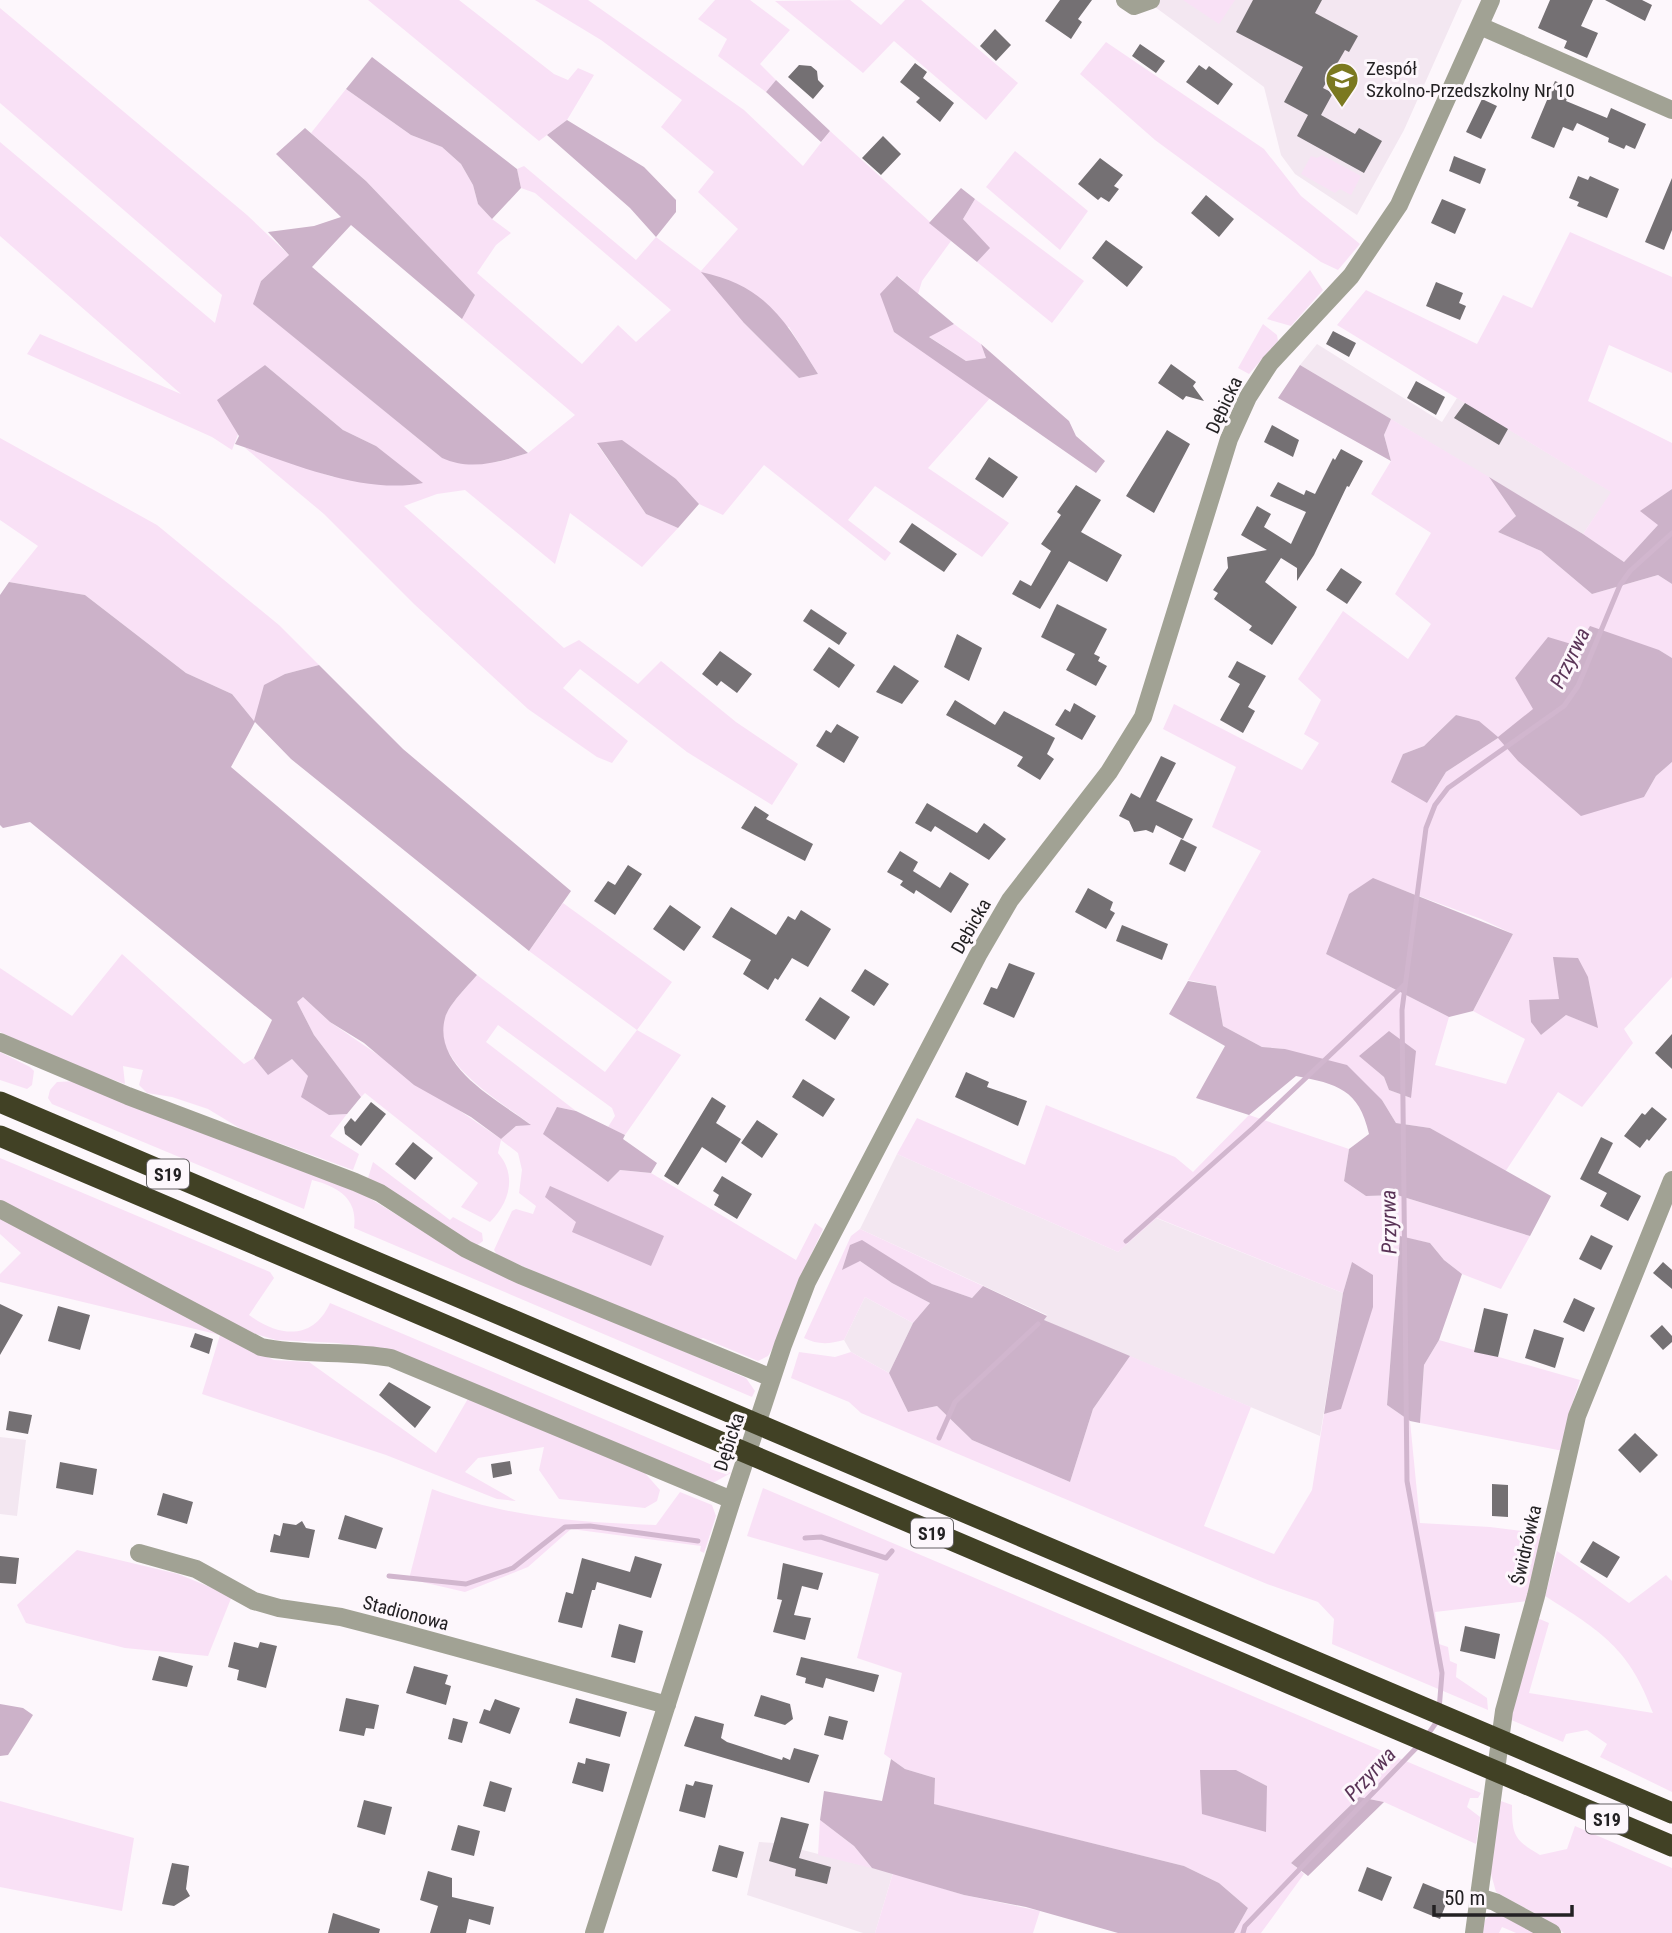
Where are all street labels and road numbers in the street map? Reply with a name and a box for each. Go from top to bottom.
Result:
street label: Dębicka [1201,373,1247,437]
street label: Dębicka [946,894,996,958]
road number: S19 [147,1160,189,1189]
street label: Dębicka [709,1410,749,1474]
street label: Świdrówka [1506,1503,1546,1587]
road number: S19 [911,1518,953,1548]
street label: Stadionowa [360,1590,452,1636]
road number: S19 [1586,1804,1628,1833]

